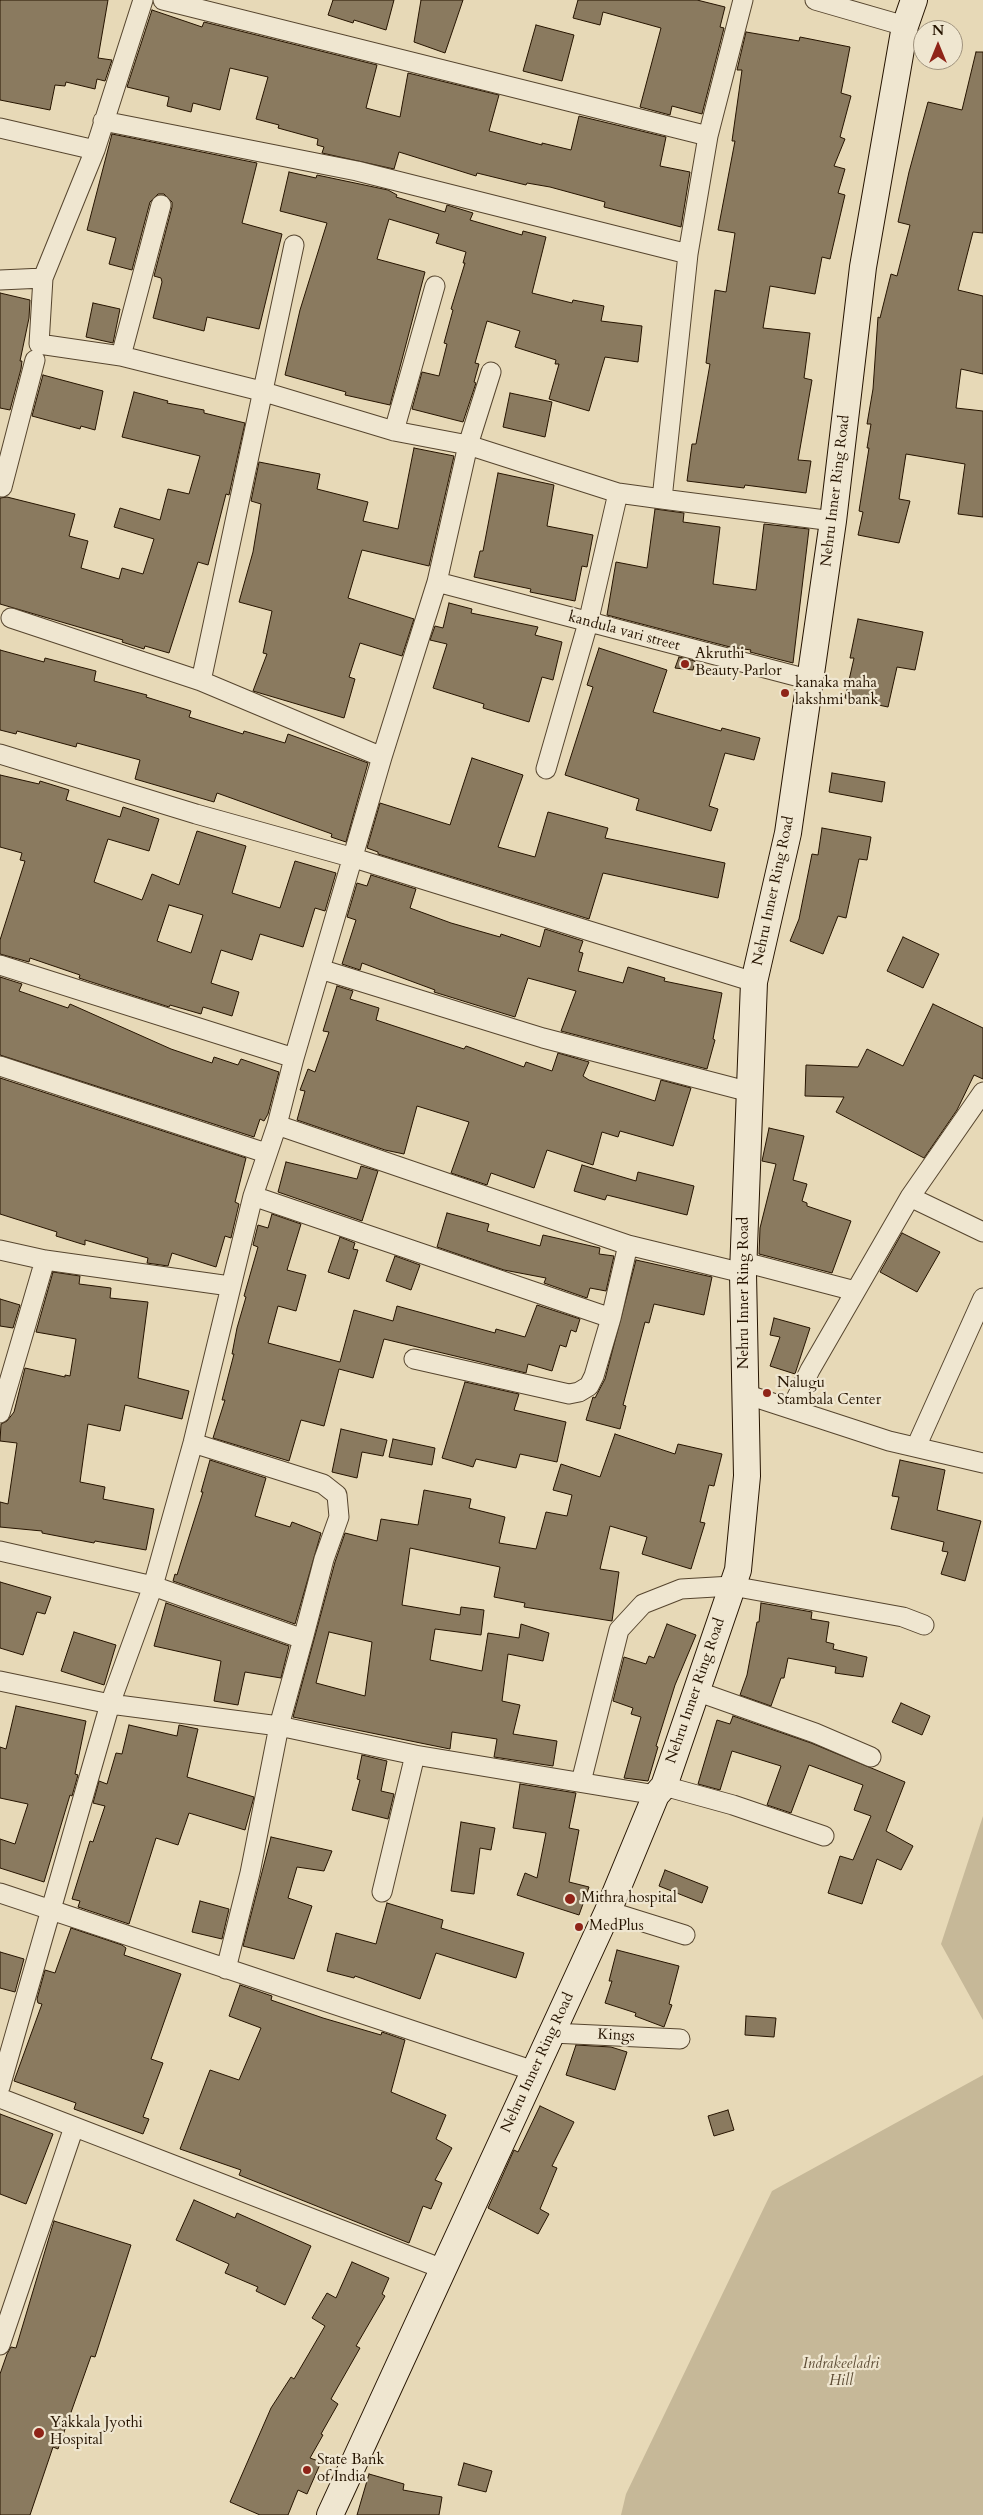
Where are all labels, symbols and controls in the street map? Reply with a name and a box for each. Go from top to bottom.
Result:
north arrow [913,20,963,70]
text: N [932,21,944,40]
street label: Nehru Inner Ring Road [818,414,854,568]
street label: kandula vari street [566,608,682,656]
place label: Akruthi Beauty Parlor [695,646,782,681]
marker: Akruthi Beauty Parlor [679,658,691,670]
place label: kanaka maha lakshmi bank [795,675,879,710]
marker: kanaka maha lakshmi bank [779,687,791,699]
street label: Nehru Inner Ring Road [749,814,799,968]
street label: Nehru Inner Ring Road [736,1217,754,1369]
place label: Nalugu Stambala Center [777,1375,881,1410]
marker: Nalugu Stambala Center [761,1387,773,1399]
street label: Nehru Inner Ring Road [663,1616,729,1766]
place label: Mithra hospital [581,1890,677,1908]
marker: Mithra hospital [563,1892,577,1906]
place label: MedPlus [589,1918,644,1936]
marker: MedPlus [573,1921,585,1933]
street label: Nehru Inner Ring Road [498,1990,578,2136]
street label: Kings [597,2026,635,2046]
park label: Indrakeeladri Hill [803,2356,879,2391]
place label: Yakkala Jyothi Hospital [50,2415,143,2450]
marker: Yakkala Jyothi Hospital [32,2426,46,2440]
place label: State Bank of India [317,2452,385,2487]
marker: State Bank of India [301,2464,313,2476]

